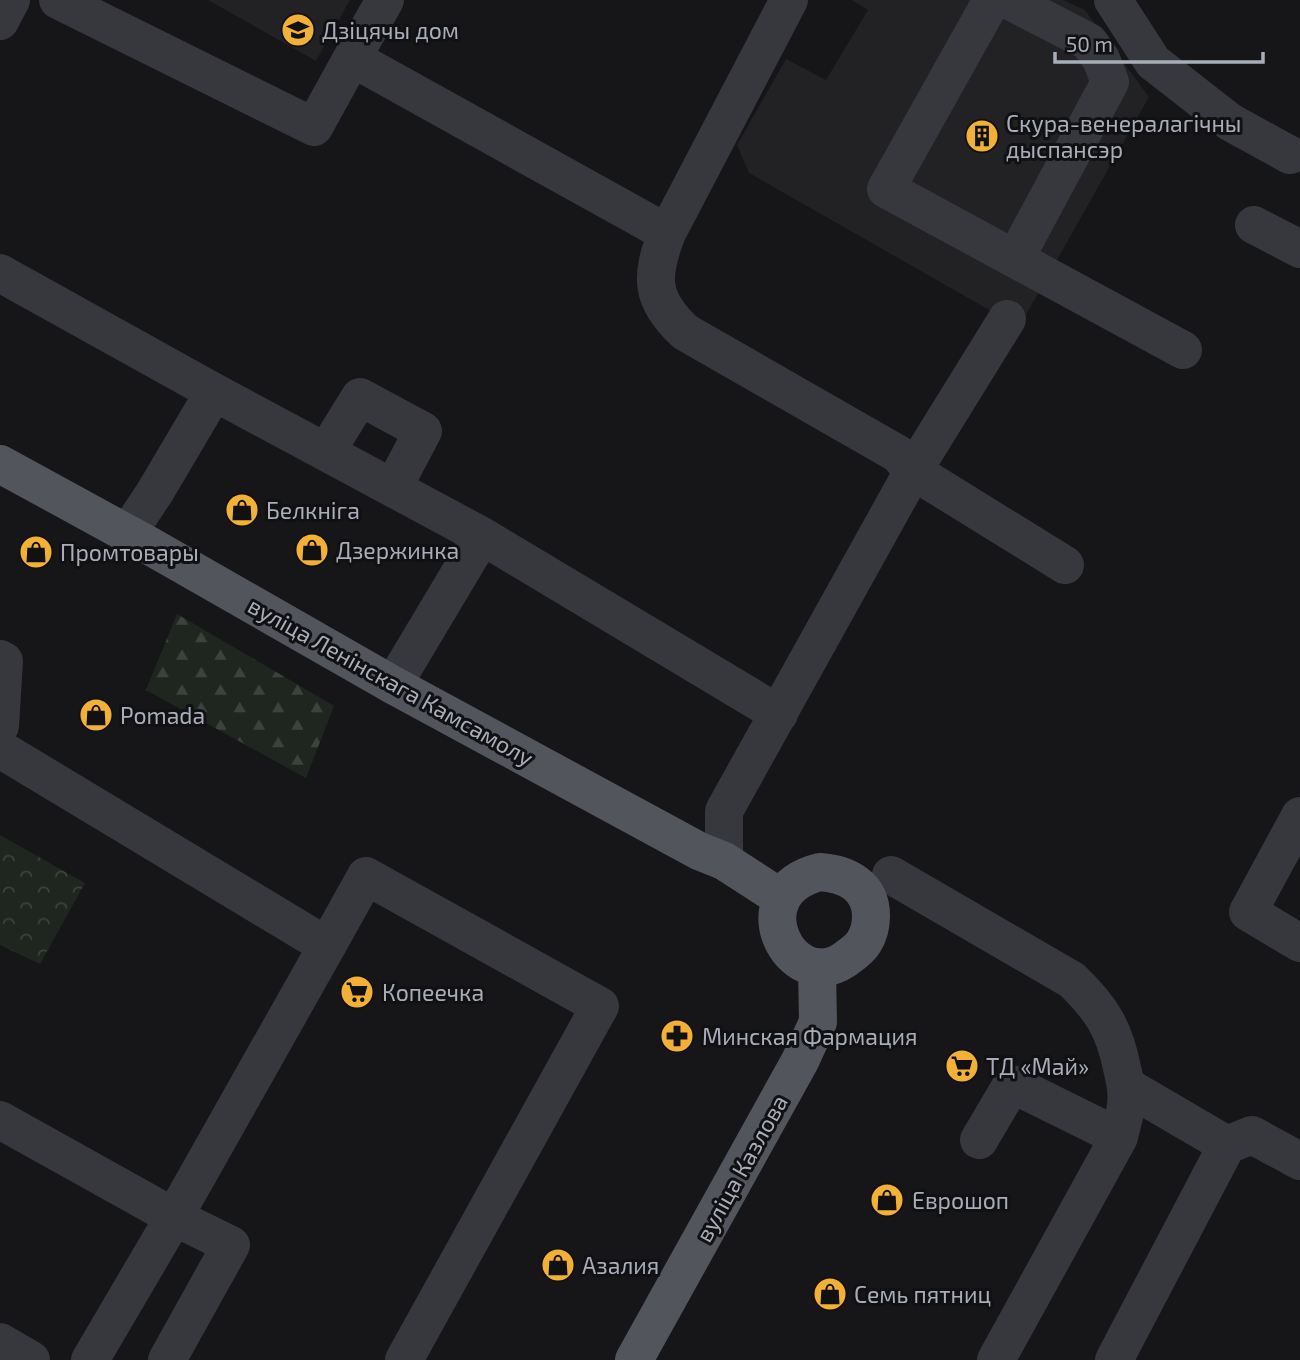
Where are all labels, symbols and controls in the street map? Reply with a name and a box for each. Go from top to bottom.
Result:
school or university icon: Дзіцячы дом [279,11,317,49]
place label: Дзіцячы дом [322,16,459,44]
scale bar [1055,21,1263,65]
text: 50 m [1066,31,1113,56]
place label: Скура-венералагічны дыспансэр [1006,109,1241,163]
building icon: Скура-венералагічны дыспансэр [963,117,1001,155]
shop icon: Белкніга [223,491,261,529]
place label: Белкніга [266,496,360,524]
shop icon: Дзержинка [293,531,331,569]
shop icon: Промтовары [17,533,55,571]
place label: Дзержинка [336,536,459,564]
place label: Промтовары [60,538,199,566]
street label: вуліца Ленінскага Камсамолу [243,591,539,772]
shop icon: Pomada [77,696,115,734]
place label: Pomada [120,701,205,729]
supermarket icon: Копеечка [338,973,376,1011]
place label: Копеечка [382,978,484,1006]
pharmacy icon: Минская Фармация [658,1017,696,1055]
place label: Минская Фармация [702,1022,918,1050]
supermarket icon: ТД «Май» [943,1047,981,1085]
place label: ТД «Май» [986,1052,1089,1080]
street label: вуліца Казлова [689,1090,794,1247]
shop icon: Еврошоп [868,1181,906,1219]
place label: Еврошоп [912,1186,1009,1214]
shop icon: Азалия [539,1246,577,1284]
place label: Азалия [582,1251,659,1279]
shop icon: Семь пятниц [811,1275,849,1313]
place label: Семь пятниц [854,1280,991,1308]

